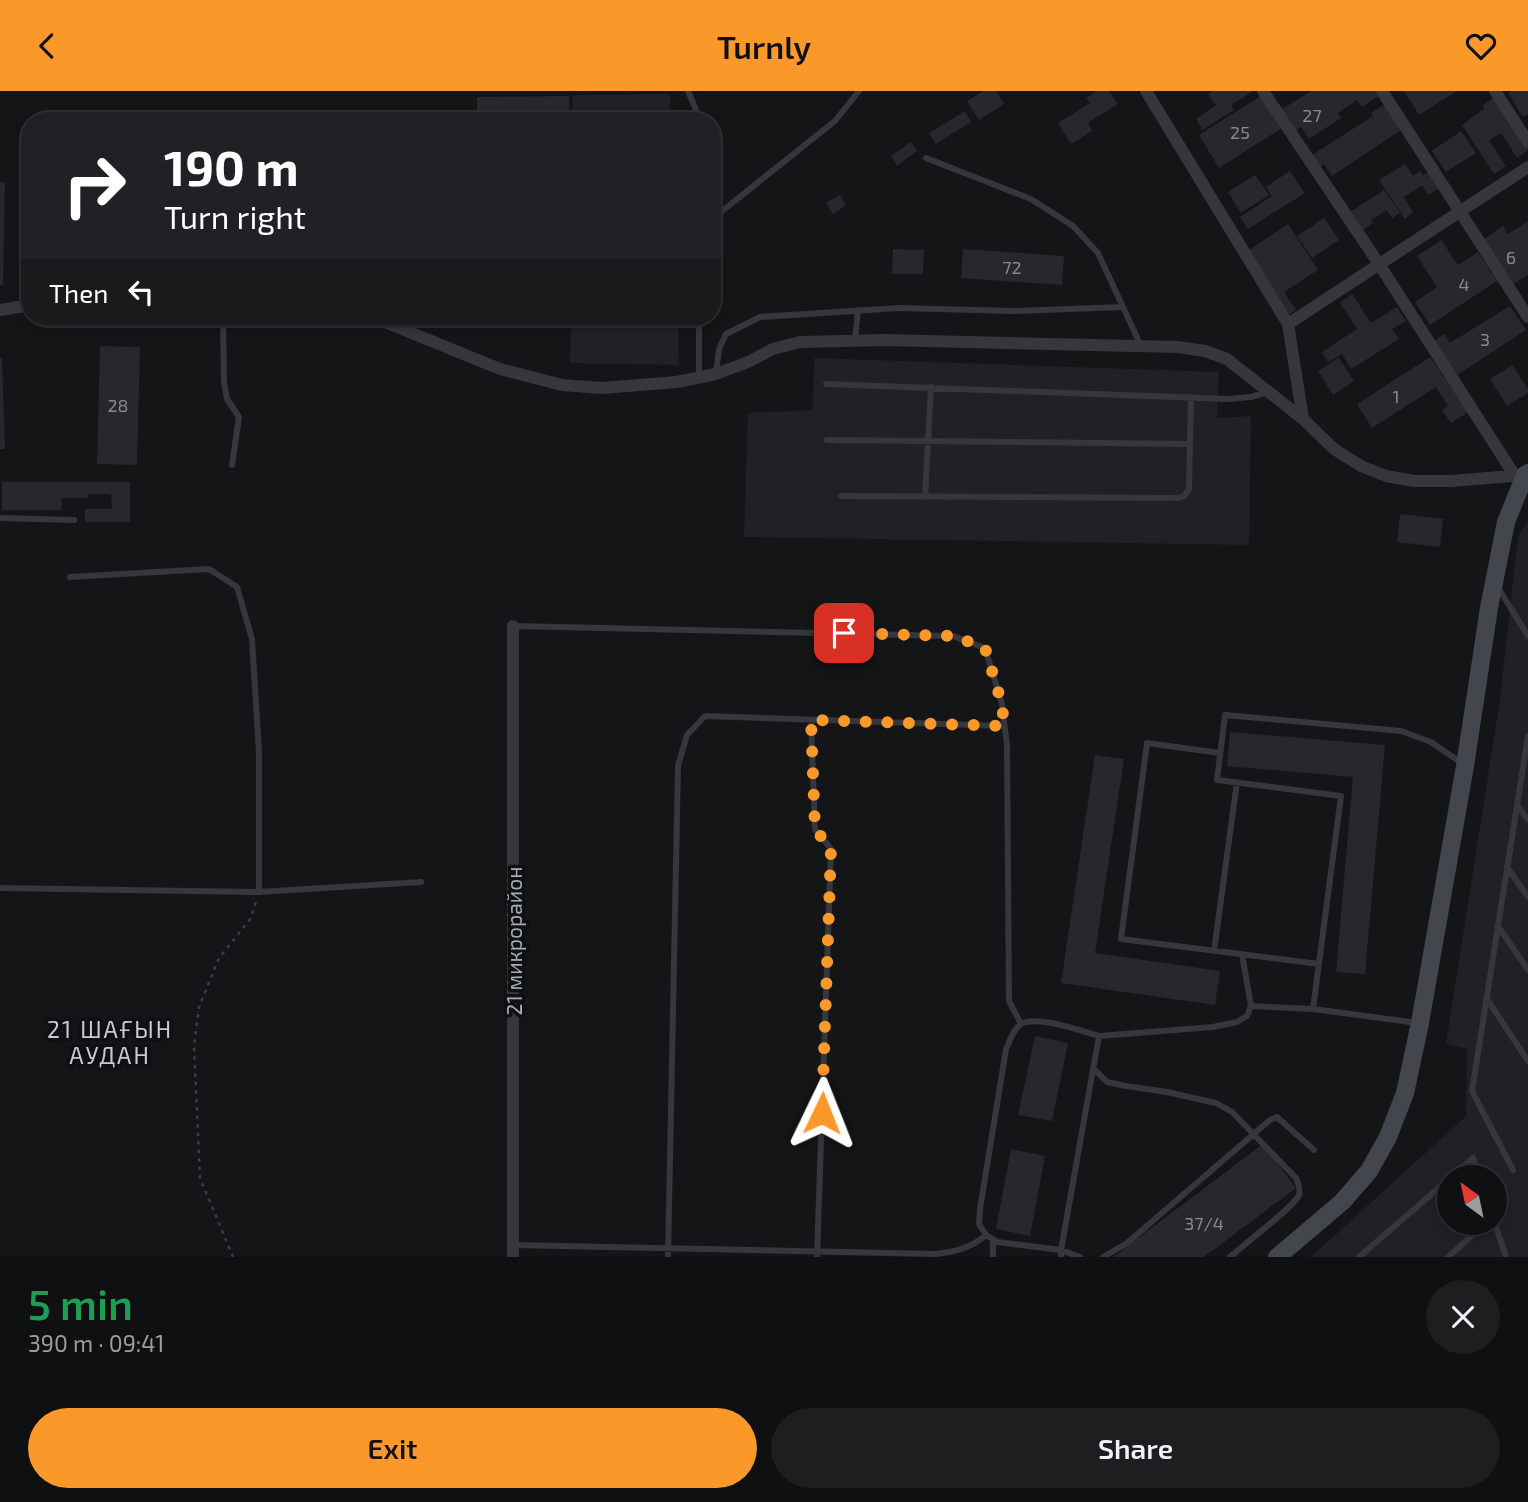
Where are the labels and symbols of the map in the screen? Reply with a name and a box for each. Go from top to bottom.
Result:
house number: 27 [1302,104,1322,126]
house number: 25 [1230,121,1250,143]
house number: 6 [1506,246,1516,268]
house number: 72 [1002,256,1022,278]
house number: 4 [1458,273,1470,295]
house number: 3 [1480,328,1490,350]
house number: 1 [1392,385,1400,407]
house number: 28 [107,394,129,416]
pin [814,603,874,663]
street label: 21 микрорайон [501,867,526,1015]
district label: 21 ШАҒЫН АУДАН [47,1015,173,1069]
position arrow [785,1076,859,1150]
north arrow [1437,1165,1507,1235]
house number: 37/4 [1184,1212,1224,1234]

